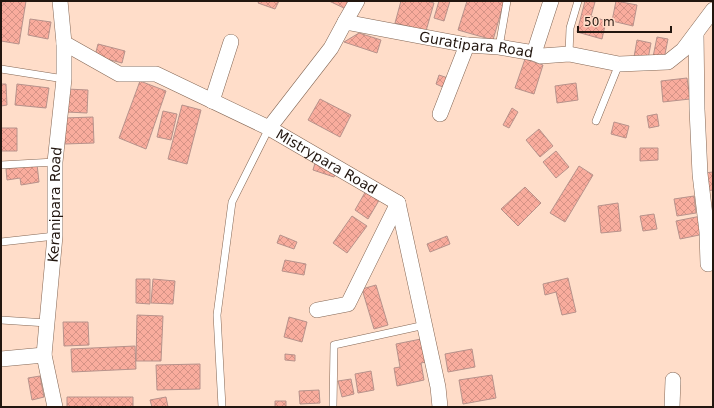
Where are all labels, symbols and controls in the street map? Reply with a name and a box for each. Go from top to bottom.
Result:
scale bar [578,8,671,34]
text: 50 m [584,15,615,29]
street label: Guratipara Road [418,28,534,61]
street label: Mistrypara Road [273,126,380,197]
street label: Keranipara Road [45,146,65,263]

